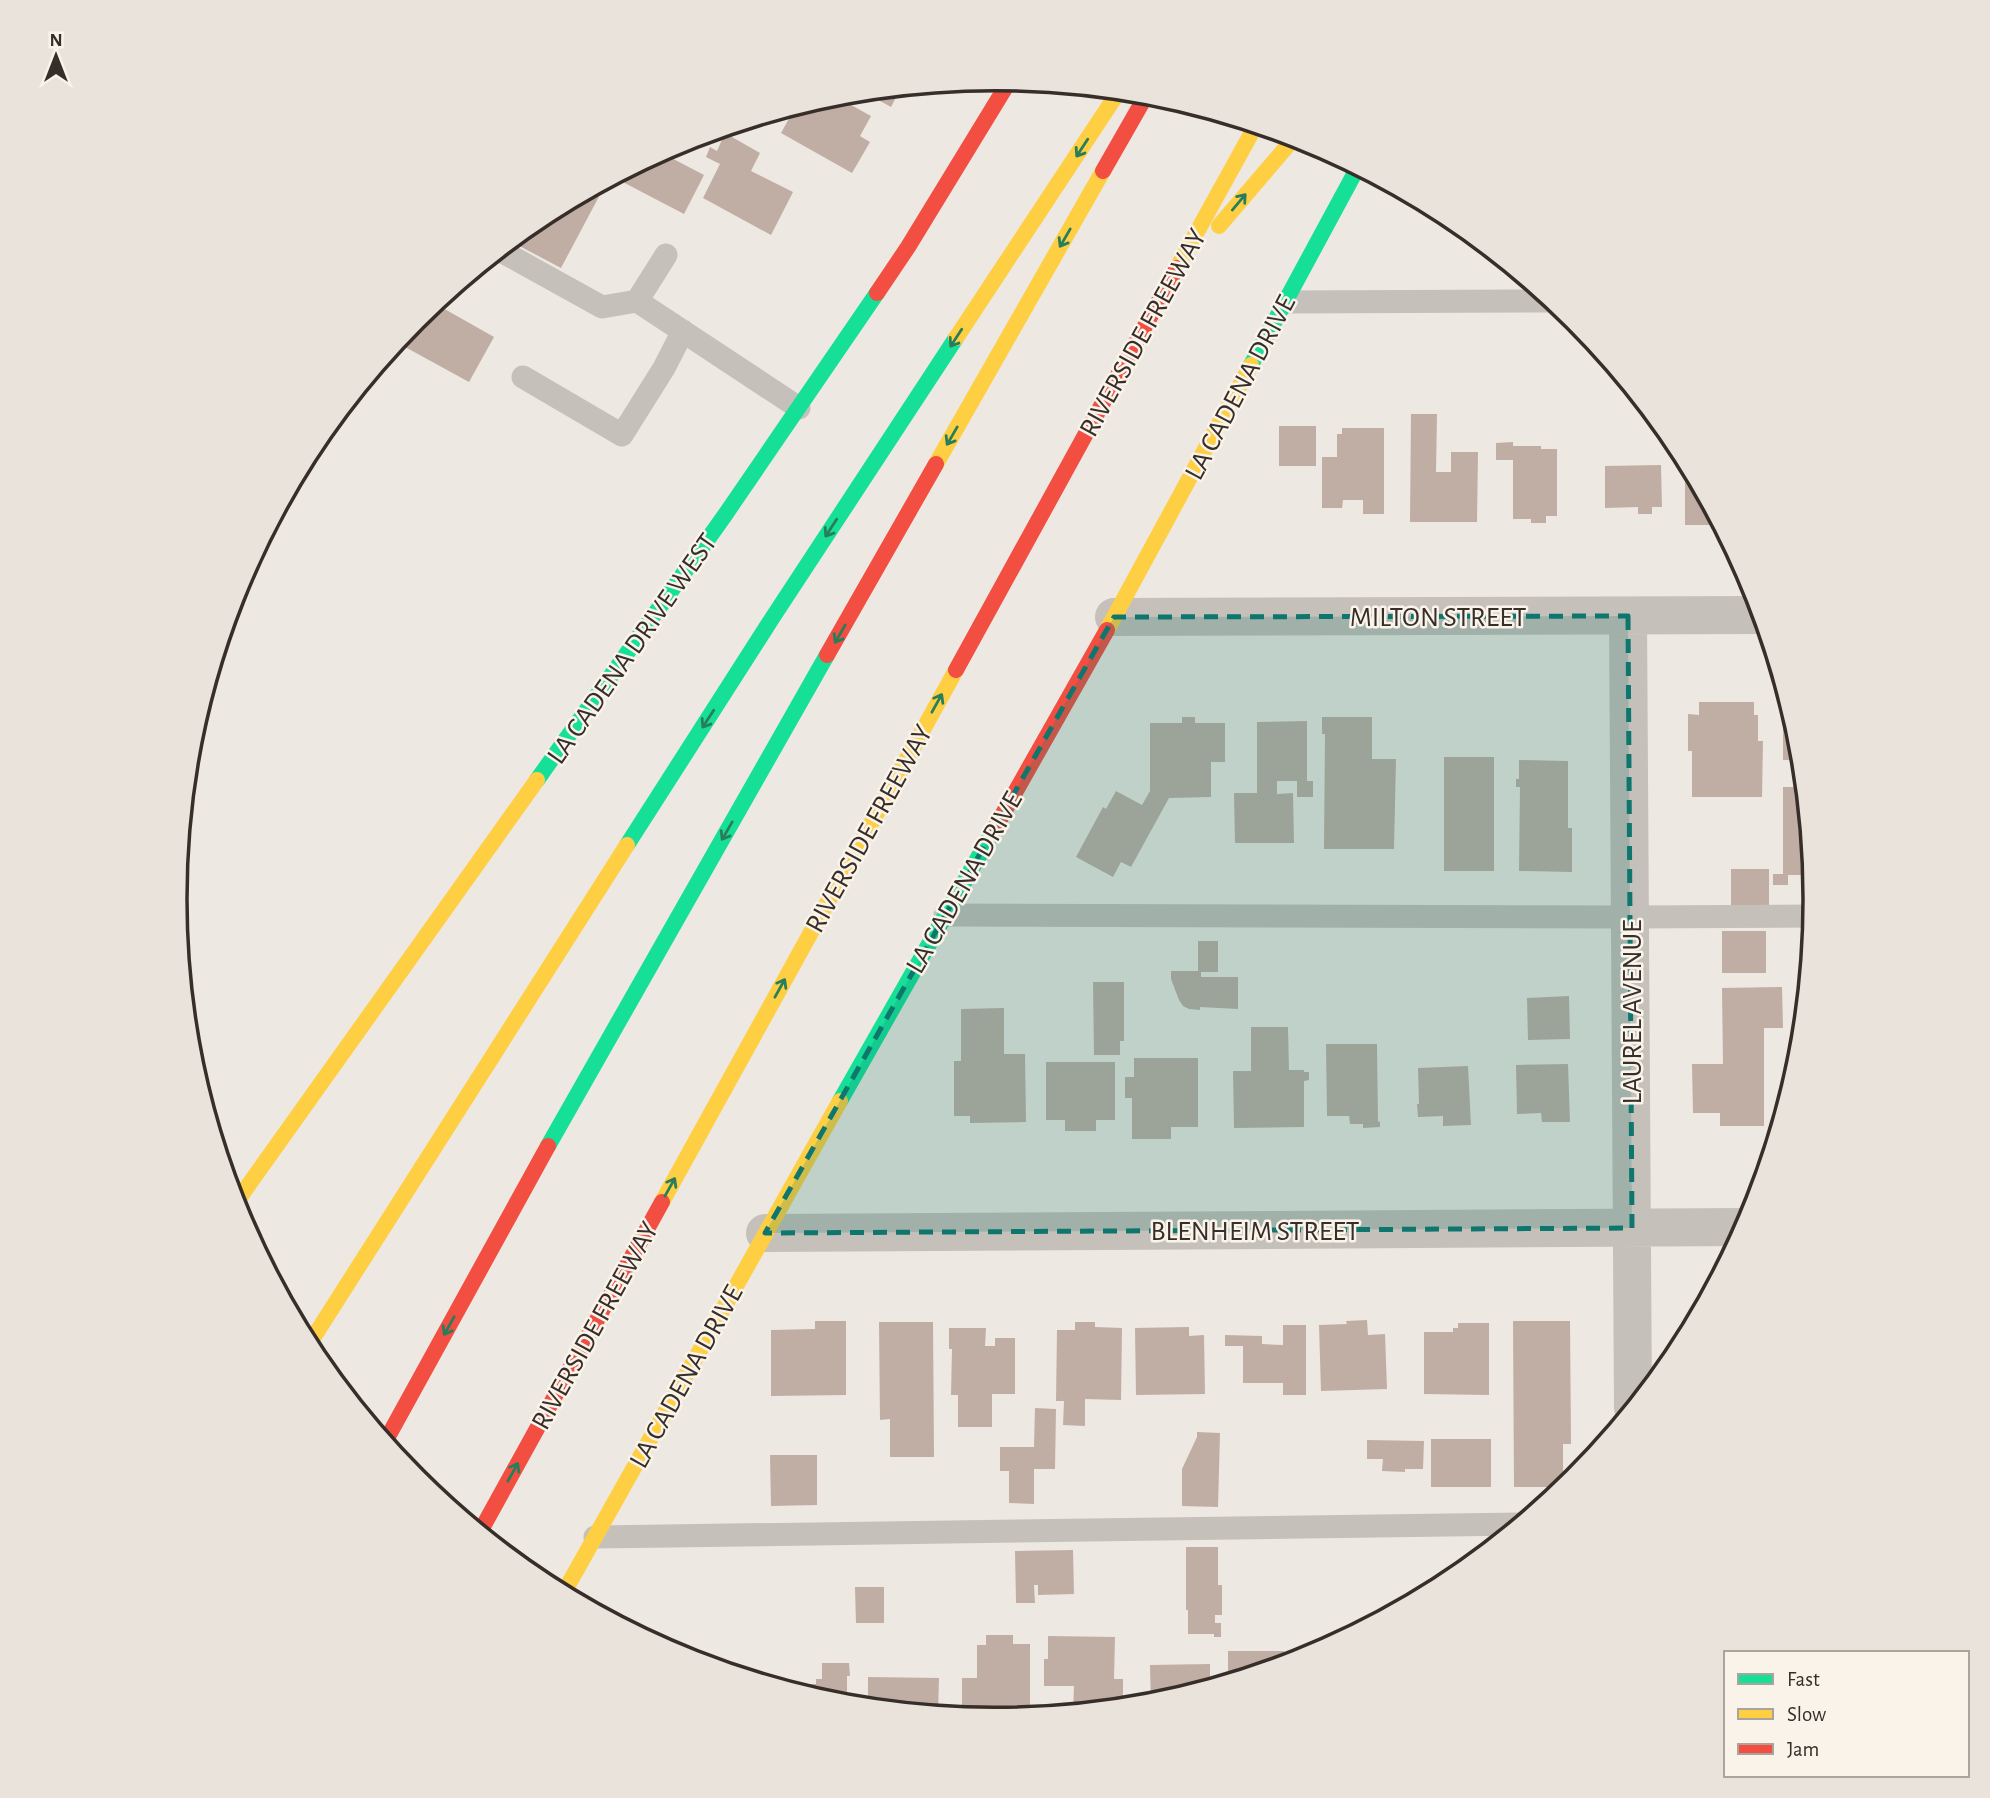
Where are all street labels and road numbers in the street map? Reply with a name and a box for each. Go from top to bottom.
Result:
street label: RIVERSIDE FREEWAY [1075,224,1213,442]
street label: LA CADENA DRIVE [1180,291,1301,485]
street label: LA CADENA DRIVE WEST [543,529,723,770]
street label: MILTON STREET [1350,604,1527,632]
street label: RIVERSIDE FREEWAY [801,720,939,938]
street label: LA CADENA DRIVE [901,787,1028,979]
street label: LAUREL AVENUE [1619,919,1647,1105]
street label: RIVERSIDE FREEWAY [527,1217,665,1435]
street label: BLENHEIM STREET [1151,1218,1360,1246]
street label: LA CADENA DRIVE [625,1281,749,1473]

